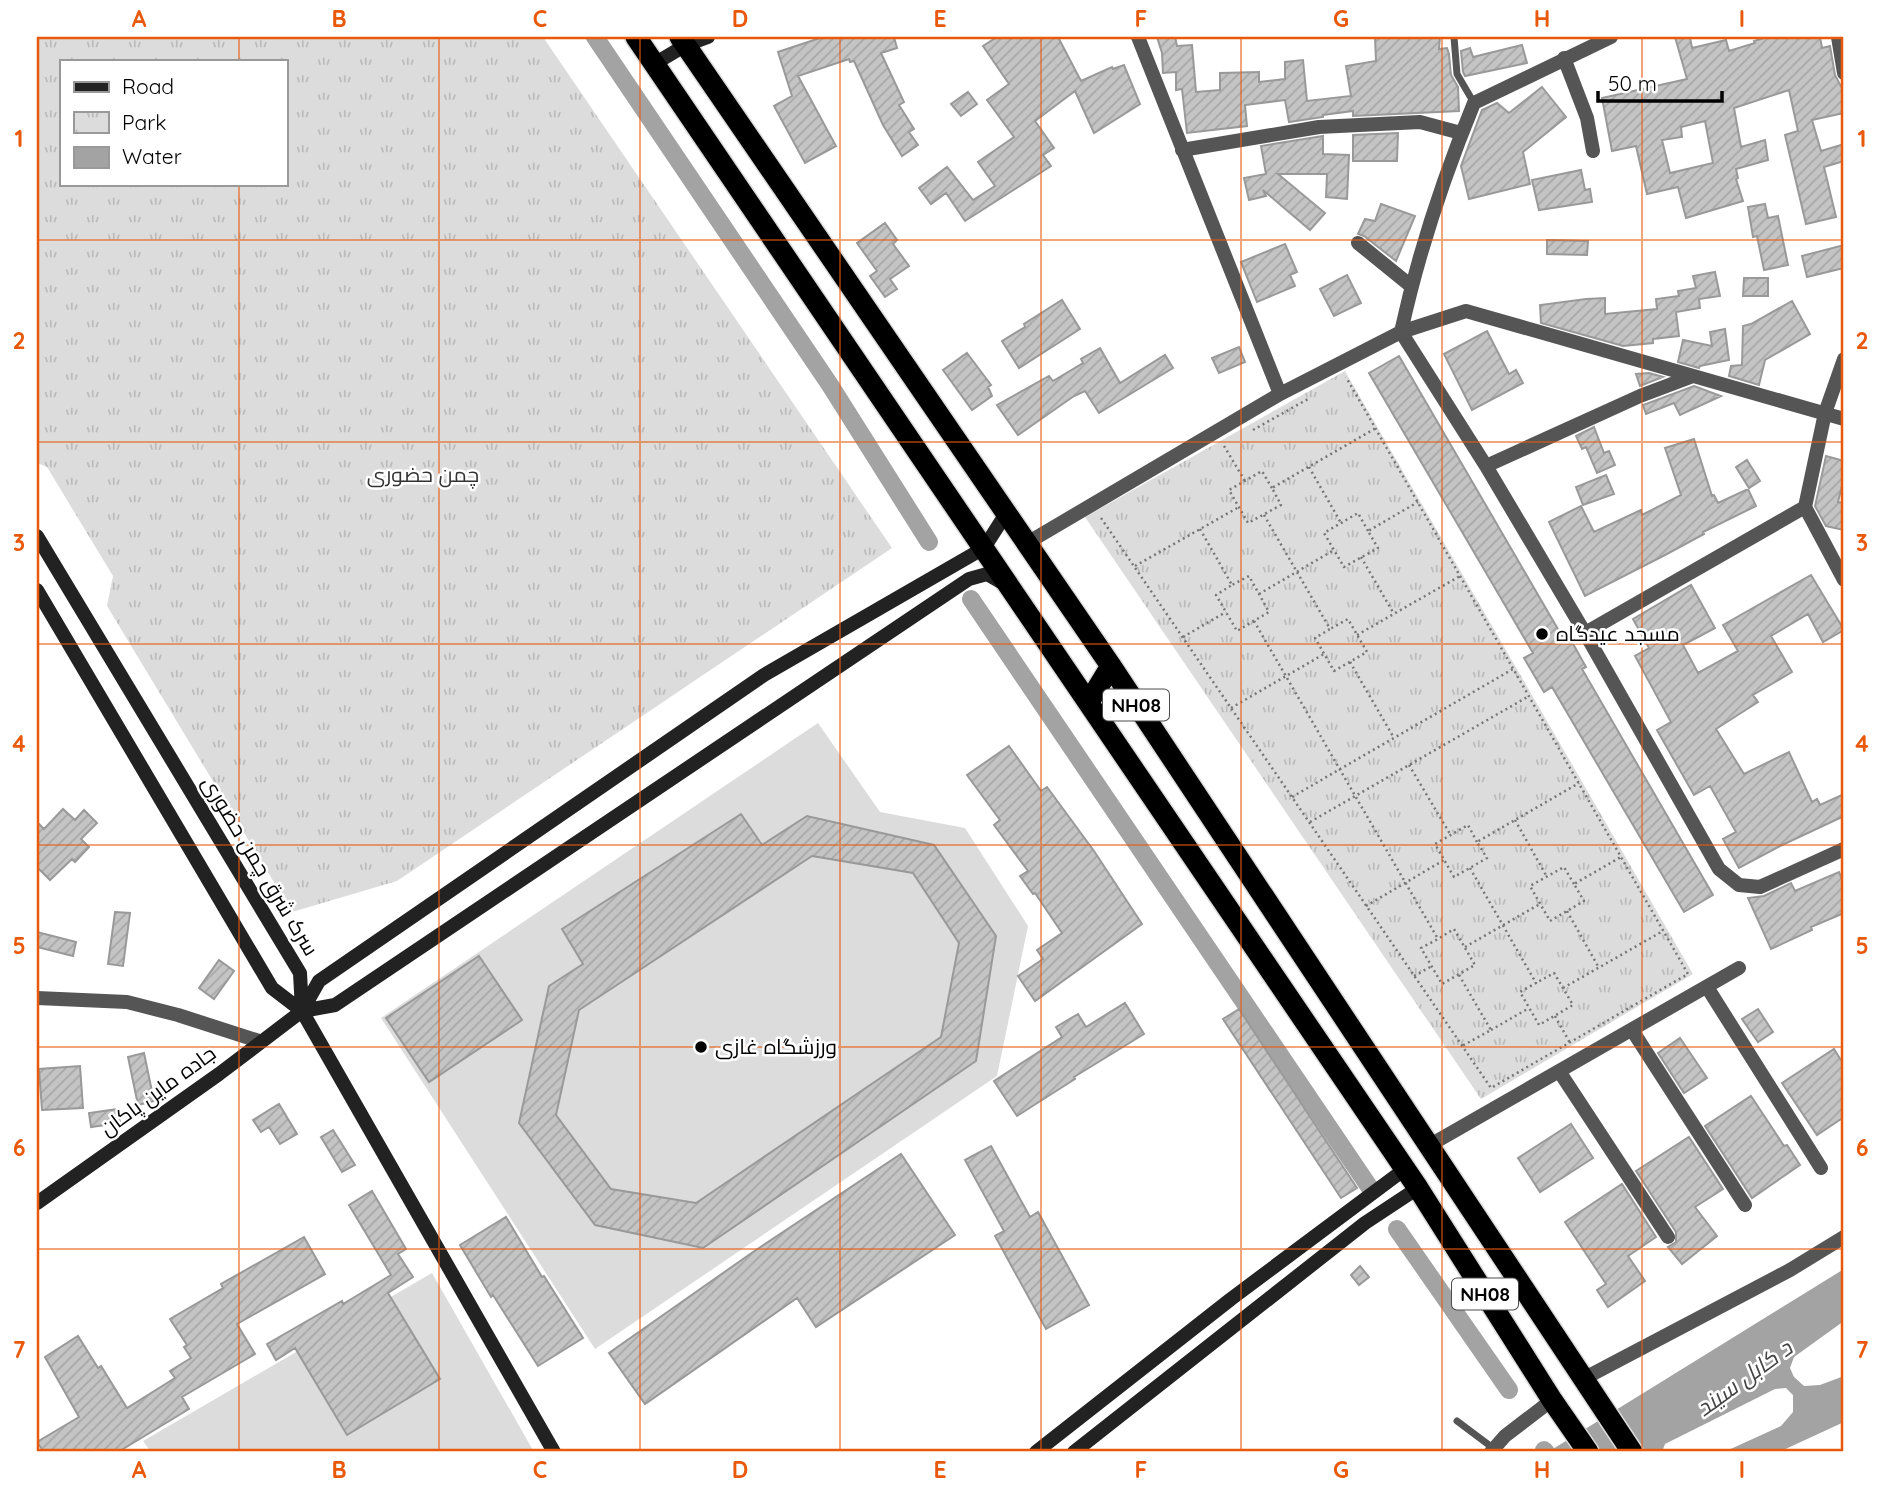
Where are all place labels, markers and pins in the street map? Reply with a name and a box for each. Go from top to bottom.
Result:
place label: مسجد عیدگاه [1556,620,1680,646]
marker: مسجد عیدگاه [1534,626,1550,642]
place label: ورزشگاه غازی [715,1033,837,1060]
marker: ورزشگاه غازی [693,1039,709,1055]

